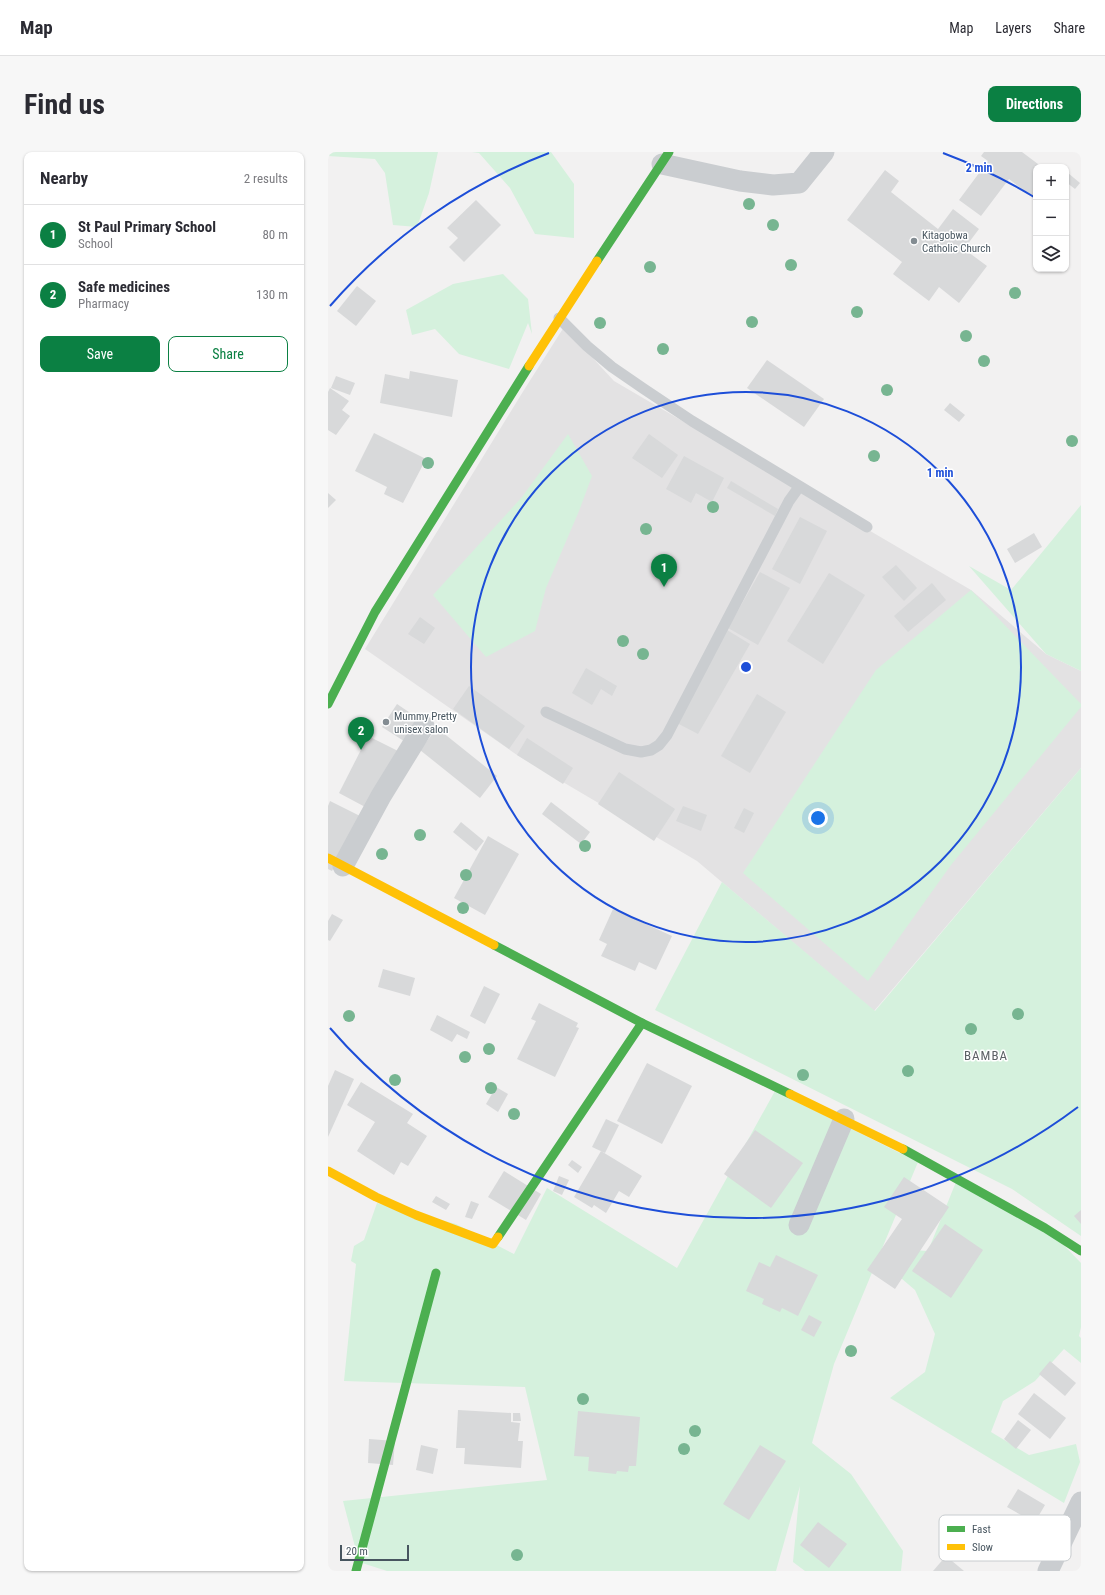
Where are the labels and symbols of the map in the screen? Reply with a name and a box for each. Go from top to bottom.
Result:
text: 2 min [966,161,992,175]
place label: Kitagobwa Catholic Church [922,229,991,255]
marker: Kitagobwa Catholic Church [909,236,919,246]
text: 1 min [927,466,953,480]
pin: 1 [651,554,677,587]
centre of rings [739,660,753,674]
place label: Mummy Pretty unisex salon [394,710,457,736]
pin: 2 [348,717,374,750]
marker: Mummy Pretty unisex salon [381,717,391,727]
your location [808,808,828,828]
district label: BAMBA [964,1048,1008,1063]
legend [939,1515,1071,1561]
text: Fast [972,1523,991,1536]
text: Slow [972,1541,993,1554]
scale bar [340,1543,409,1562]

